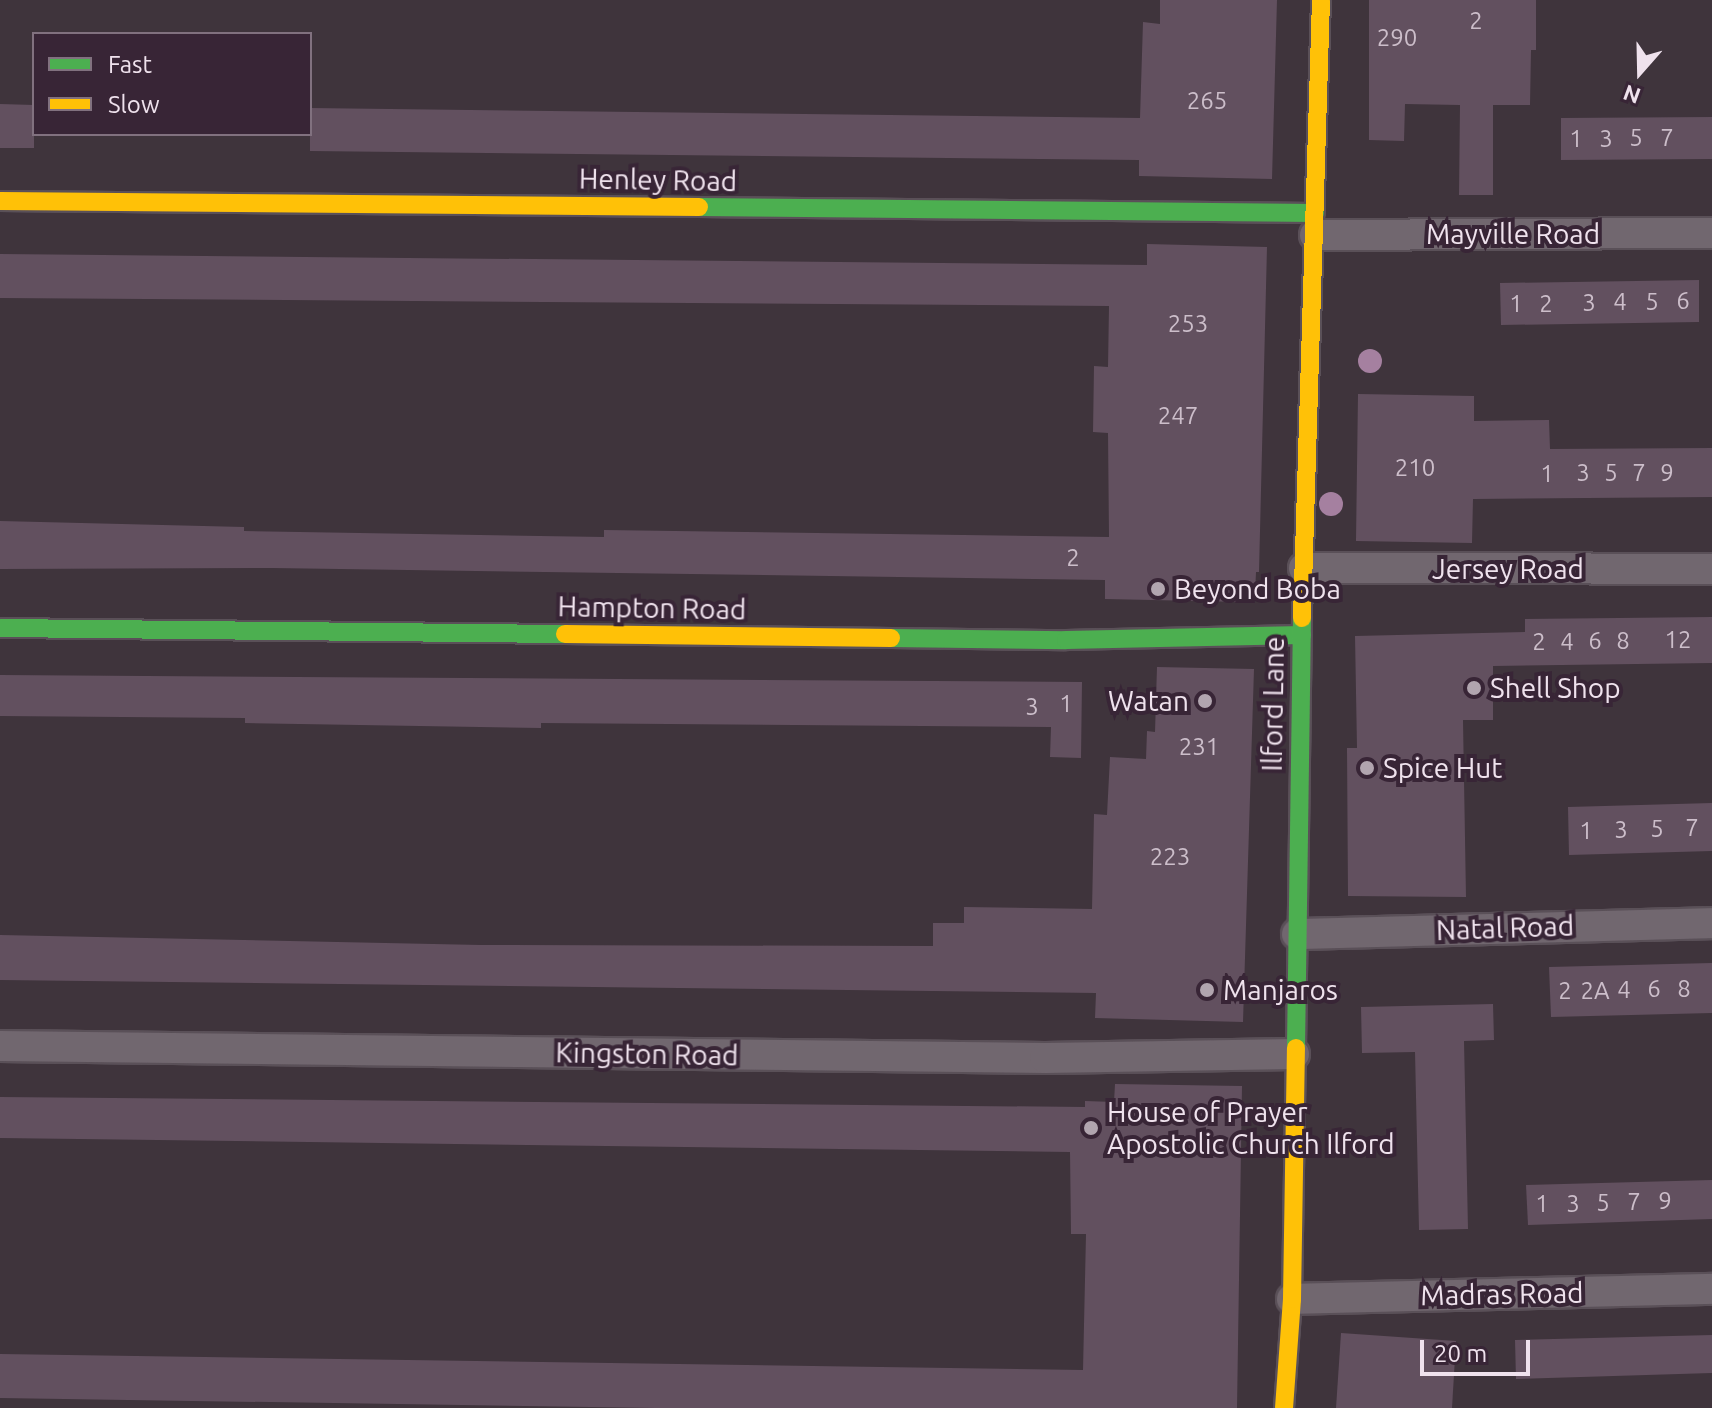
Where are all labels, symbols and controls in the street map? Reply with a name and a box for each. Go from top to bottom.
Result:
house number: 2 [1469,7,1483,35]
house number: 290 [1377,24,1417,52]
legend [32,32,312,136]
north arrow [1600,32,1680,112]
text: Fast [108,51,152,78]
text: N [1620,80,1644,110]
house number: 265 [1187,87,1227,115]
text: Slow [108,91,160,118]
house number: 5 [1629,124,1643,152]
house number: 7 [1660,124,1674,152]
house number: 1 [1569,125,1583,153]
house number: 3 [1599,125,1613,153]
street label: Henley Road [579,162,737,198]
street label: Mayville Road [1426,217,1600,251]
house number: 6 [1676,287,1690,315]
house number: 4 [1613,288,1627,316]
house number: 5 [1645,288,1659,316]
house number: 3 [1582,289,1596,317]
house number: 1 [1509,290,1523,318]
house number: 2 [1539,290,1553,318]
house number: 253 [1168,310,1208,338]
house number: 247 [1158,402,1198,430]
house number: 210 [1395,454,1435,482]
house number: 3 [1576,459,1590,487]
house number: 5 [1604,459,1618,487]
house number: 7 [1632,459,1646,487]
house number: 9 [1660,459,1674,487]
house number: 1 [1540,460,1554,488]
house number: 2 [1066,544,1080,572]
street label: Jersey Road [1432,552,1584,586]
place label: Beyond Boba [1174,572,1341,606]
marker: Beyond Boba [1149,580,1167,598]
street label: Hampton Road [557,590,747,626]
house number: 12 [1664,626,1692,654]
house number: 6 [1588,627,1602,655]
house number: 8 [1616,627,1630,655]
house number: 2 [1532,628,1546,656]
house number: 4 [1560,628,1574,656]
street label: Ilford Lane [1255,636,1291,772]
place label: Shell Shop [1490,671,1621,705]
marker: Shell Shop [1465,679,1483,697]
place label: Watan [1108,684,1189,718]
house number: 1 [1059,690,1073,718]
marker: Watan [1196,692,1214,710]
house number: 3 [1025,693,1039,721]
house number: 231 [1179,733,1219,761]
place label: Spice Hut [1383,751,1502,785]
marker: Spice Hut [1358,759,1376,777]
house number: 7 [1685,814,1699,842]
house number: 5 [1650,815,1664,843]
house number: 3 [1614,816,1628,844]
house number: 1 [1579,817,1593,845]
house number: 223 [1150,843,1190,871]
street label: Natal Road [1435,909,1575,947]
place label: Manjaros [1223,973,1338,1007]
house number: 6 [1647,975,1661,1003]
house number: 8 [1677,975,1691,1003]
house number: 4 [1617,976,1631,1004]
house number: 2 [1558,977,1572,1005]
house number: 2A [1580,977,1610,1005]
marker: Manjaros [1198,981,1216,999]
street label: Kingston Road [555,1036,739,1072]
place label: House of Prayer Apostolic Church Ilford [1107,1095,1395,1161]
marker: House of Prayer Apostolic Church Ilford [1082,1119,1100,1137]
house number: 9 [1658,1187,1672,1215]
house number: 7 [1627,1188,1641,1216]
house number: 5 [1596,1189,1610,1217]
house number: 1 [1535,1190,1549,1218]
house number: 3 [1566,1190,1580,1218]
street label: Madras Road [1420,1276,1584,1312]
scale bar [1424,1324,1534,1374]
text: 20 m [1434,1340,1487,1367]

